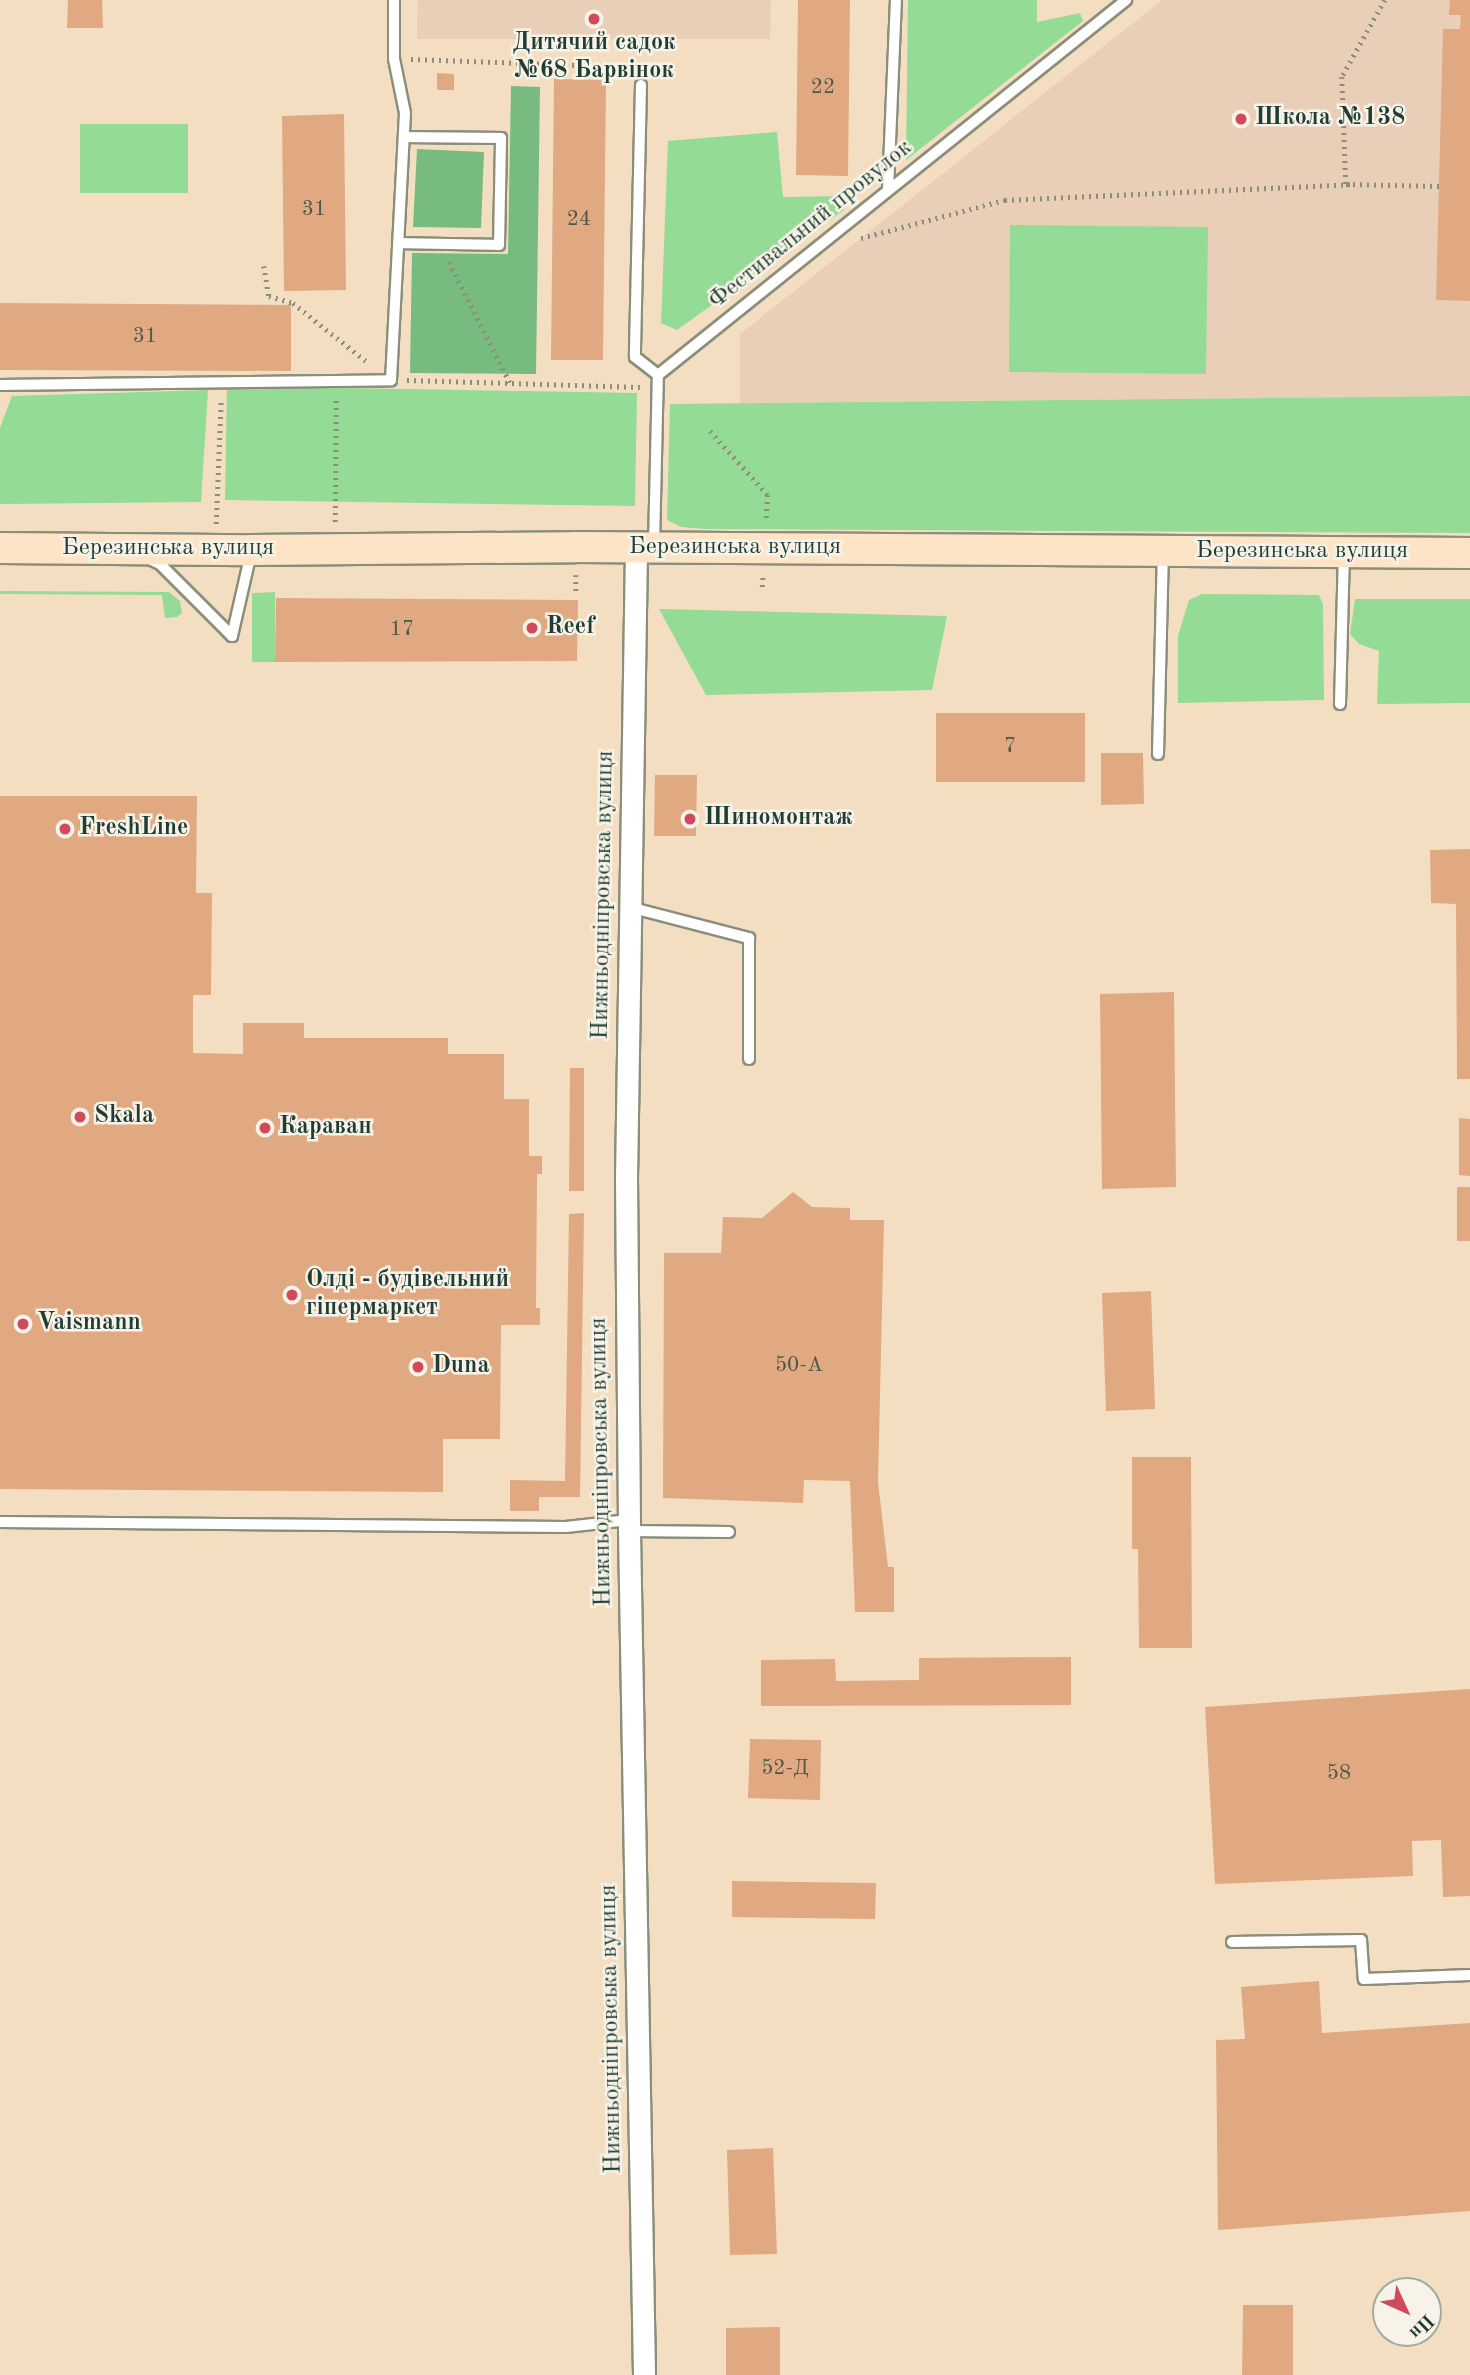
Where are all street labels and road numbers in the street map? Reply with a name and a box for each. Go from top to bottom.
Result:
street label: Фестивальний провулок [703,134,919,316]
street label: Березинська вулиця [629,534,841,562]
street label: Березинська вулиця [62,535,274,563]
street label: Березинська вулиця [1196,538,1408,566]
street label: Нижньодніпровська вулиця [587,750,621,1040]
street label: Нижньодніпровська вулиця [585,1317,619,1607]
street label: Нижньодніпровська вулиця [595,1884,629,2174]

